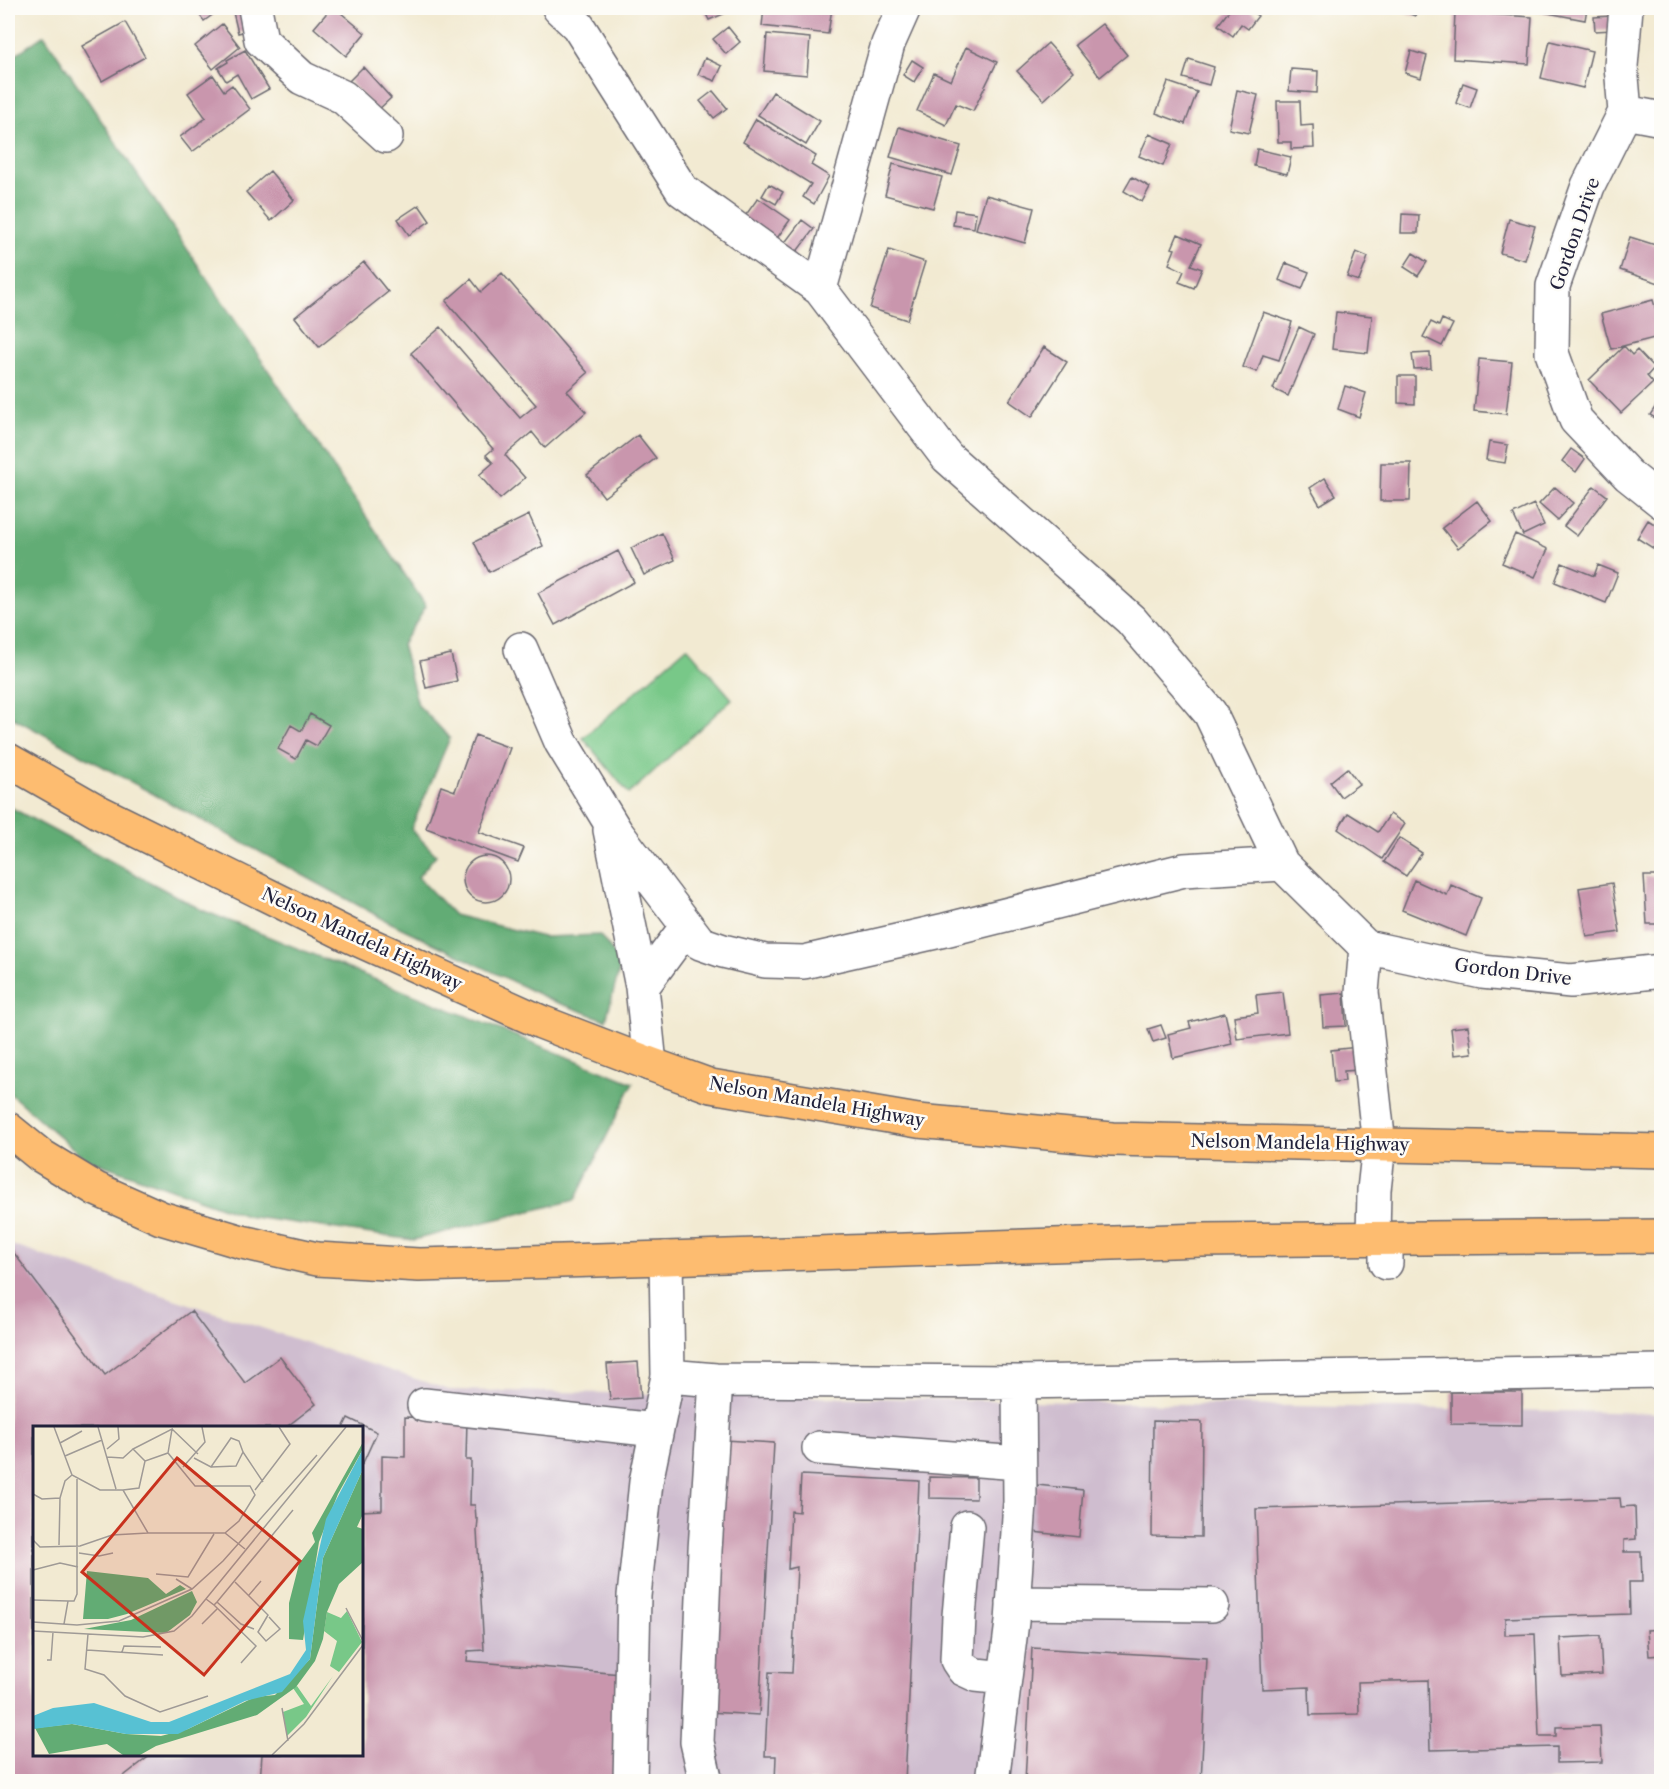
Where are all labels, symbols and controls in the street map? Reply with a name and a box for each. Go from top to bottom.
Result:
street label: Gordon Drive [1545,175,1605,293]
street label: Nelson Mandela Highway [258,883,467,996]
street label: Gordon Drive [1453,954,1573,990]
street label: Nelson Mandela Highway [707,1072,928,1132]
street label: Nelson Mandela Highway [1190,1130,1410,1156]
inset map [33,1426,363,1756]

